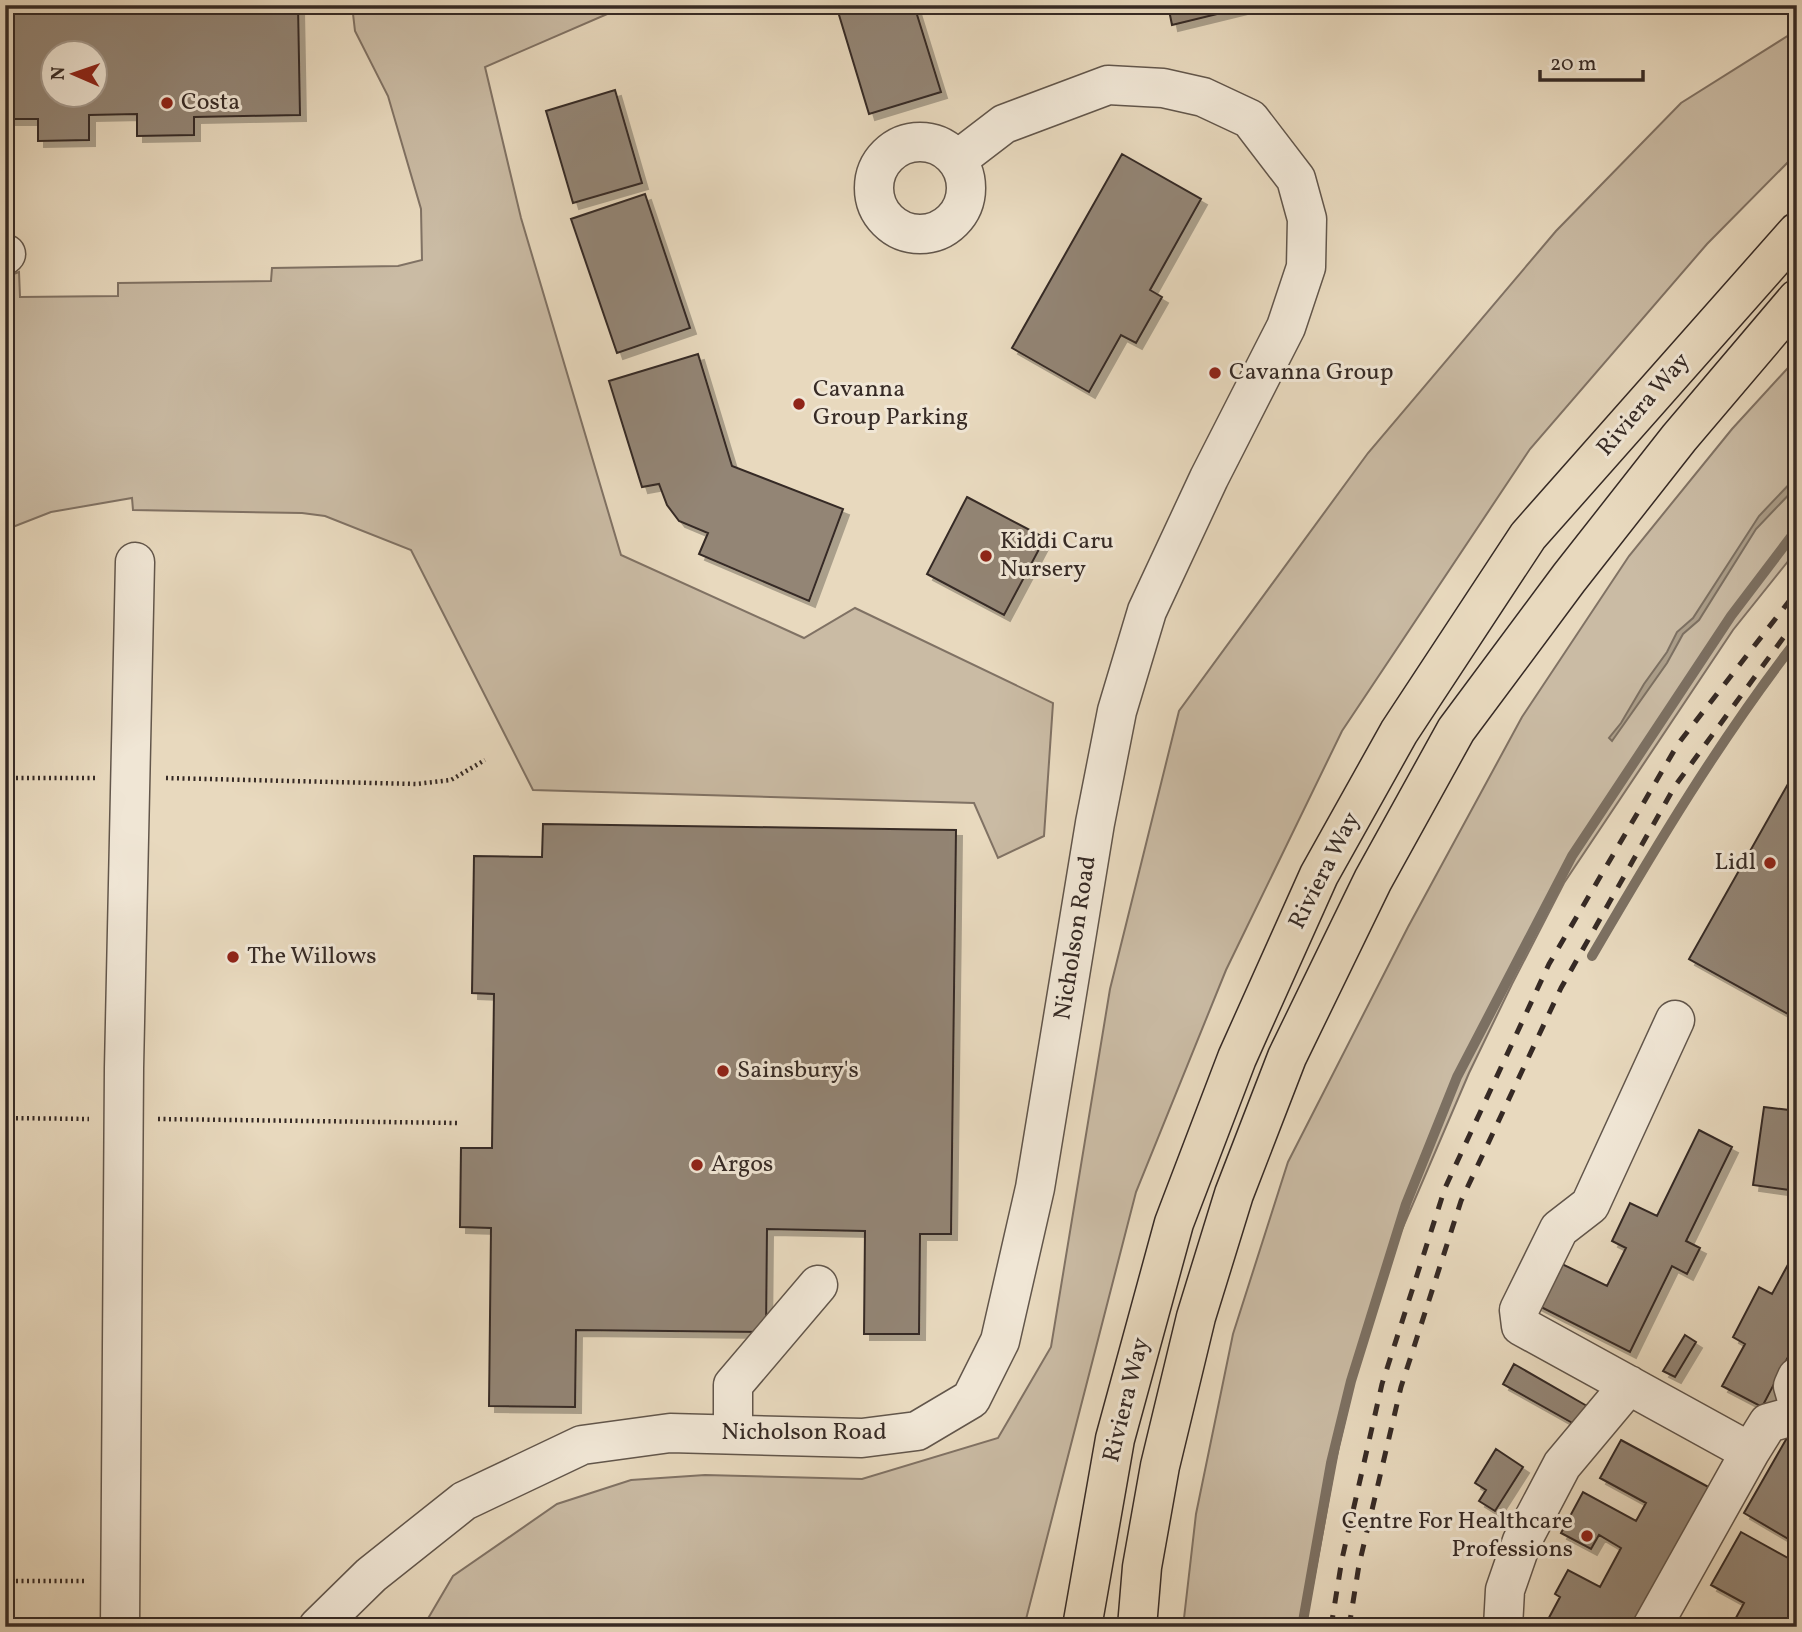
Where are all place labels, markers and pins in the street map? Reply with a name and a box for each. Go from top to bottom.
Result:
place label: Costa [181,86,240,120]
marker: Costa [159,95,175,111]
place label: Cavanna Group [1229,356,1394,390]
marker: Cavanna Group [1207,365,1223,381]
place label: Cavanna Group Parking [813,373,968,435]
marker: Cavanna Group Parking [791,396,807,412]
place label: Kiddi Caru Nursery [1000,525,1114,587]
marker: Kiddi Caru Nursery [978,548,994,564]
place label: Lidl [1715,846,1756,880]
marker: Lidl [1762,855,1778,871]
place label: The Willows [247,940,377,974]
marker: The Willows [225,949,241,965]
place label: Sainsbury's [737,1054,859,1088]
marker: Sainsbury's [715,1063,731,1079]
place label: Argos [711,1148,773,1182]
marker: Argos [689,1157,705,1173]
place label: Centre For Healthcare Professions [1342,1505,1573,1567]
marker: Centre For Healthcare Professions [1579,1528,1595,1544]

